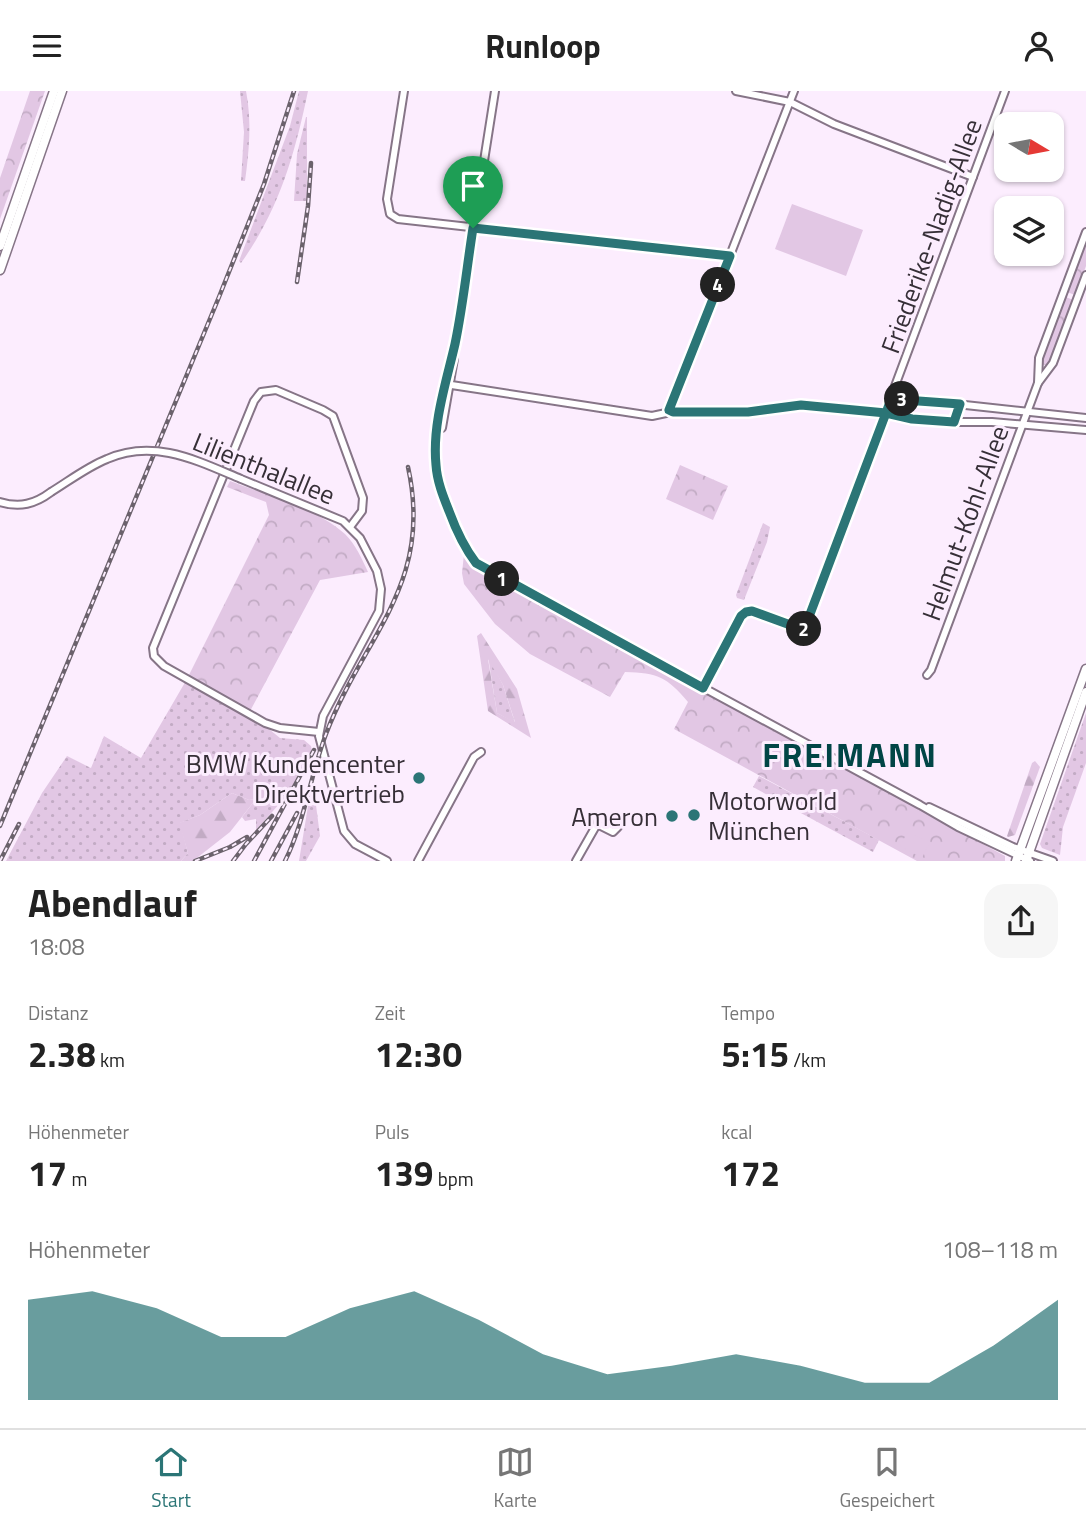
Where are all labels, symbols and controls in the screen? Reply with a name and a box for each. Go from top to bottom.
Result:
text: Runloop [485,22,601,70]
icon: menu [28,27,66,65]
icon: person [1020,27,1058,65]
north arrow [994,112,1064,182]
map controls [994,112,1064,266]
street label: Friederike-Nadig-Allee [870,113,992,359]
pin [443,156,503,228]
icon: arrive [454,167,492,205]
button: layers [994,196,1064,266]
pin: 4 [700,267,736,303]
text: 4 [712,270,723,299]
pin: 3 [884,381,920,417]
text: 3 [896,384,907,413]
street label: Helmut-Kohl-Allee [912,420,1018,626]
street label: Lilienthalallee [187,422,341,514]
pin: 1 [484,561,520,596]
text: 1 [496,564,507,593]
pin: 2 [786,611,822,647]
text: 2 [798,614,809,643]
district label: FREIMANN [762,730,938,780]
place label: BMW Kundencenter Direktvertrieb [186,744,405,813]
marker: BMW Kundencenter Direktvertrieb [411,770,427,786]
place label: Motorworld München [708,781,837,850]
place label: Ameron [571,797,658,836]
marker: Motorworld München [686,807,702,823]
marker: Ameron [664,808,680,824]
text: Abendlauf [28,874,197,932]
button: share [984,884,1058,958]
text: 18:08 [28,929,85,964]
text: Distanz [28,998,88,1027]
text: Zeit [375,998,405,1027]
text: Tempo [721,998,775,1027]
text: 2.38 [28,1027,96,1081]
text: 12:30 [375,1027,462,1081]
text: 5:15 [721,1027,789,1081]
text: km [96,1045,125,1074]
text: /km [789,1045,826,1074]
text: Höhenmeter [28,1117,129,1146]
text: Puls [375,1117,409,1146]
text: kcal [721,1117,752,1146]
text: 17 [28,1146,67,1200]
text: 139 [375,1146,433,1200]
text: 172 [721,1146,780,1200]
text: m [67,1164,87,1193]
text: bpm [433,1164,474,1193]
text: Höhenmeter [28,1232,150,1267]
text: 108–118 m [942,1232,1058,1267]
tab: Start [151,1443,191,1514]
tab: Karte [494,1443,537,1514]
tab: Gespeichert [839,1443,935,1514]

